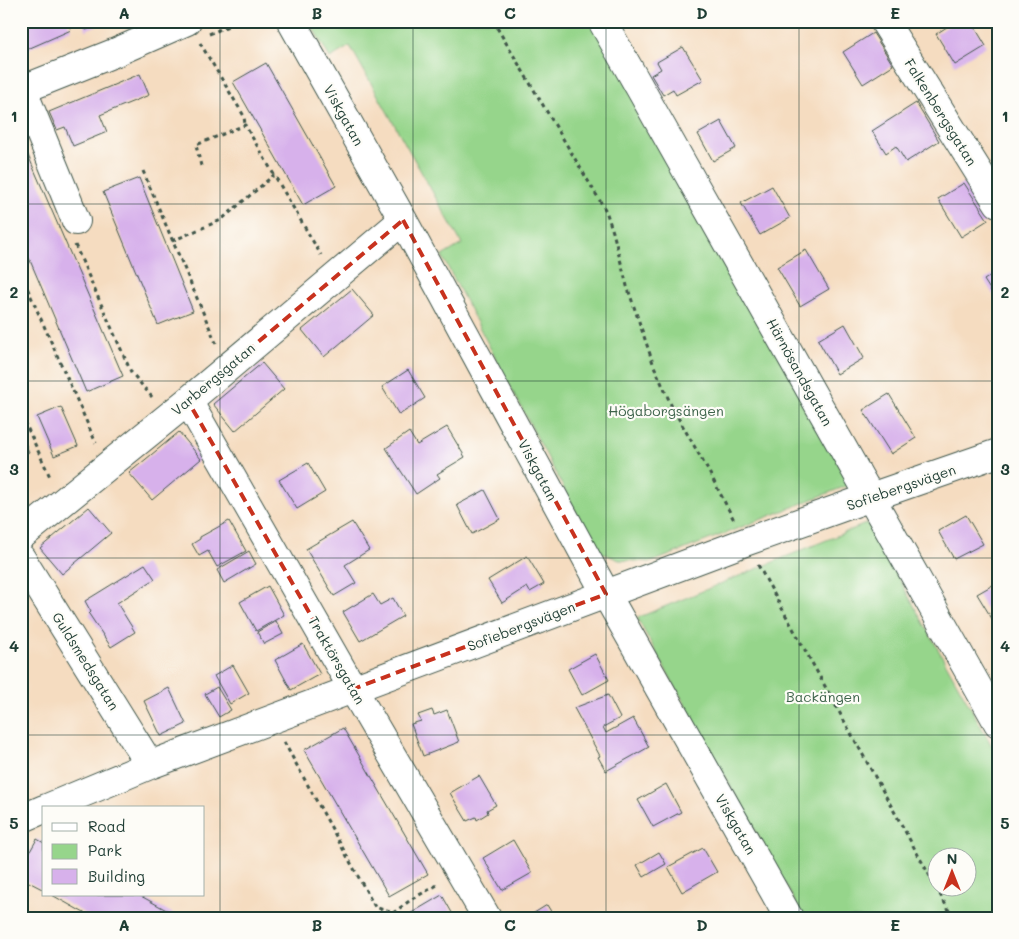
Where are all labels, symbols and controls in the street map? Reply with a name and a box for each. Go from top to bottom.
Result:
text: A [118,2,130,23]
text: B [312,2,322,23]
text: C [504,2,516,23]
text: D [696,2,708,23]
text: E [890,2,900,23]
street label: Falkenbergsgatan [900,55,982,169]
street label: Viskgatan [319,81,369,149]
text: 1 [10,105,18,126]
text: 1 [1001,105,1009,126]
text: 2 [10,281,19,302]
text: 2 [1001,281,1010,302]
street label: Härnösandsgatan [763,315,837,429]
street label: Varbergsgatan [167,338,259,420]
park label: Högaborgsängen [608,401,724,420]
street label: Viskgatan [514,436,562,504]
text: 3 [9,458,19,479]
text: 3 [1000,458,1010,479]
street label: Sofiebergsvägen [844,459,958,515]
street label: Sofiebergsvägen [464,597,578,655]
street label: Guldsmedsgatan [48,608,124,714]
street label: Traktörsgatan [304,612,370,708]
text: 4 [9,635,19,656]
text: 4 [1000,635,1010,656]
park label: Backängen [786,687,860,706]
street label: Viskgatan [711,790,761,858]
legend [42,806,205,896]
text: 5 [9,812,19,833]
text: 5 [1000,812,1010,833]
text: Road [88,816,125,836]
text: Park [88,840,122,860]
north arrow [926,846,976,896]
text: N [947,849,957,868]
text: Building [88,866,145,886]
text: A [118,914,130,935]
text: B [312,914,322,935]
text: C [504,914,516,935]
text: D [696,914,708,935]
text: E [890,914,900,935]

